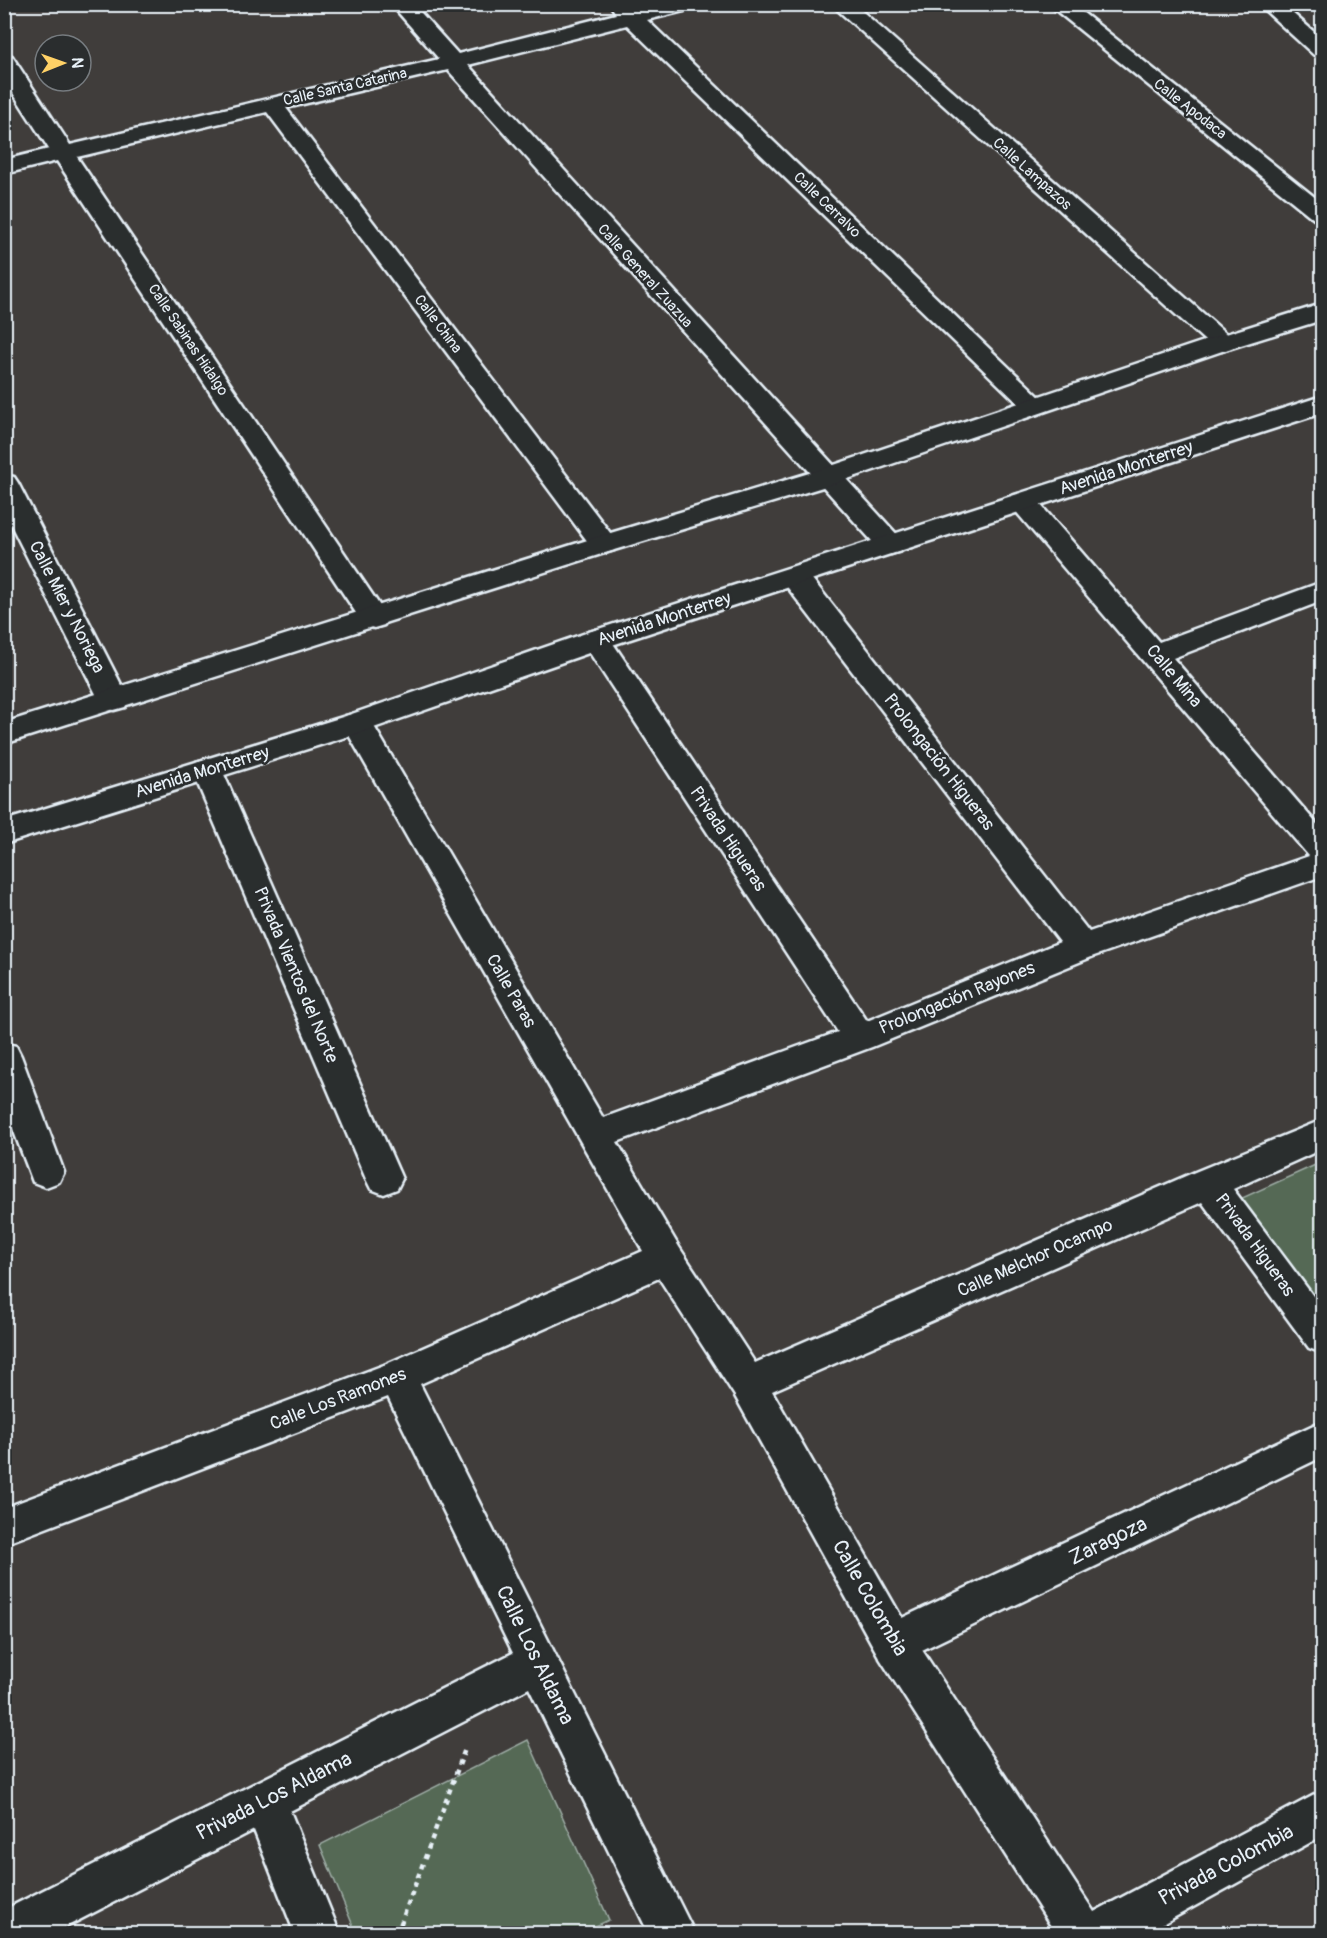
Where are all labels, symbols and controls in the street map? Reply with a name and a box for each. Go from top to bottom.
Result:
north arrow [33,33,93,93]
text: N [67,57,87,69]
street label: Calle Santa Catarina [281,64,409,110]
street label: Calle Apodaca [1150,74,1230,144]
street label: Calle Lampazos [989,134,1076,215]
street label: Calle Cerralvo [789,168,865,242]
street label: Calle General Zuazua [593,220,697,332]
street label: Calle Sabinas Hidalgo [144,281,232,399]
street label: Calle China [410,291,466,357]
street label: Avenida Monterrey [1056,435,1196,500]
street label: Calle Mier y Noriega [24,537,110,677]
street label: Avenida Monterrey [594,586,734,651]
street label: Calle Mina [1141,640,1207,712]
street label: Prolongación Higueras [878,689,1000,835]
street label: Avenida Monterrey [132,741,272,803]
street label: Privada Higueras [684,782,772,896]
street label: Privada Vientos del Norte [248,883,344,1067]
street label: Calle Paras [481,950,541,1032]
street label: Prolongación Rayones [876,956,1038,1040]
street label: Privada Higueras [1210,1189,1300,1301]
street label: Calle Melchor Ocampo [954,1213,1117,1303]
street label: Calle Los Ramones [267,1362,409,1436]
street label: Zaragoza [1064,1510,1152,1572]
street label: Calle Colombia [826,1535,914,1661]
street label: Calle Los Aldama [490,1581,580,1729]
street label: Privada Los Aldama [192,1745,356,1847]
street label: Privada Colombia [1154,1818,1298,1912]

